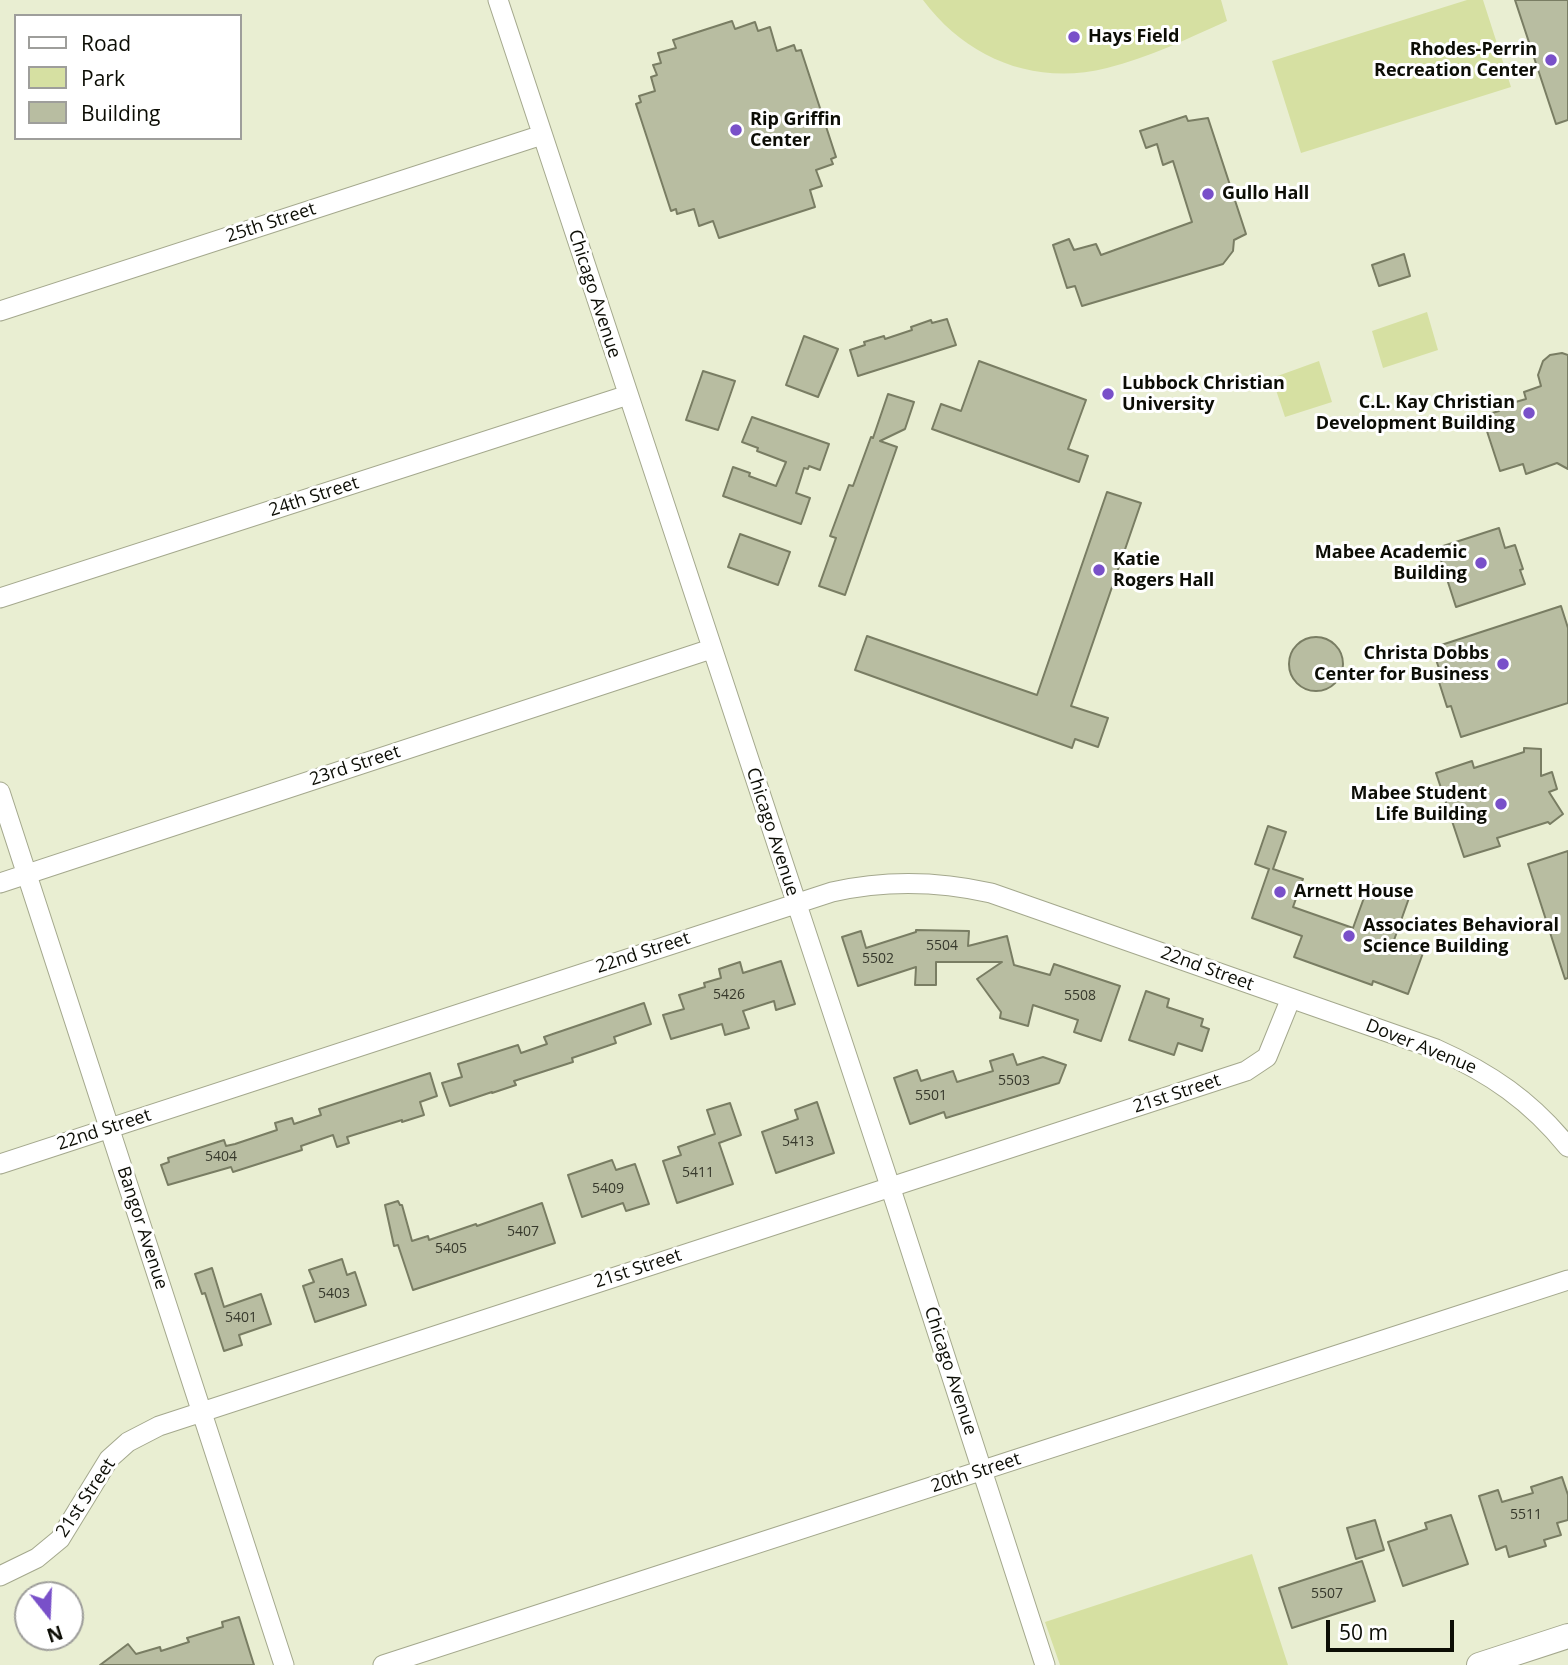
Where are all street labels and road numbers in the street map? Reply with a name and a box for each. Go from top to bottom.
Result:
street label: 25th Street [223,198,319,248]
street label: Chicago Avenue [563,227,625,361]
street label: 24th Street [266,472,362,522]
street label: 23rd Street [307,741,403,791]
street label: Chicago Avenue [741,765,803,899]
street label: 22nd Street [593,928,693,978]
street label: 22nd Street [1157,942,1257,996]
street label: Dover Avenue [1362,1015,1480,1079]
street label: 21st Street [1131,1070,1223,1118]
street label: 22nd Street [54,1105,154,1155]
street label: Bangor Avenue [112,1164,172,1292]
street label: 21st Street [592,1245,684,1293]
street label: Chicago Avenue [919,1304,981,1438]
street label: 20th Street [928,1448,1024,1498]
street label: 21st Street [52,1454,120,1542]

